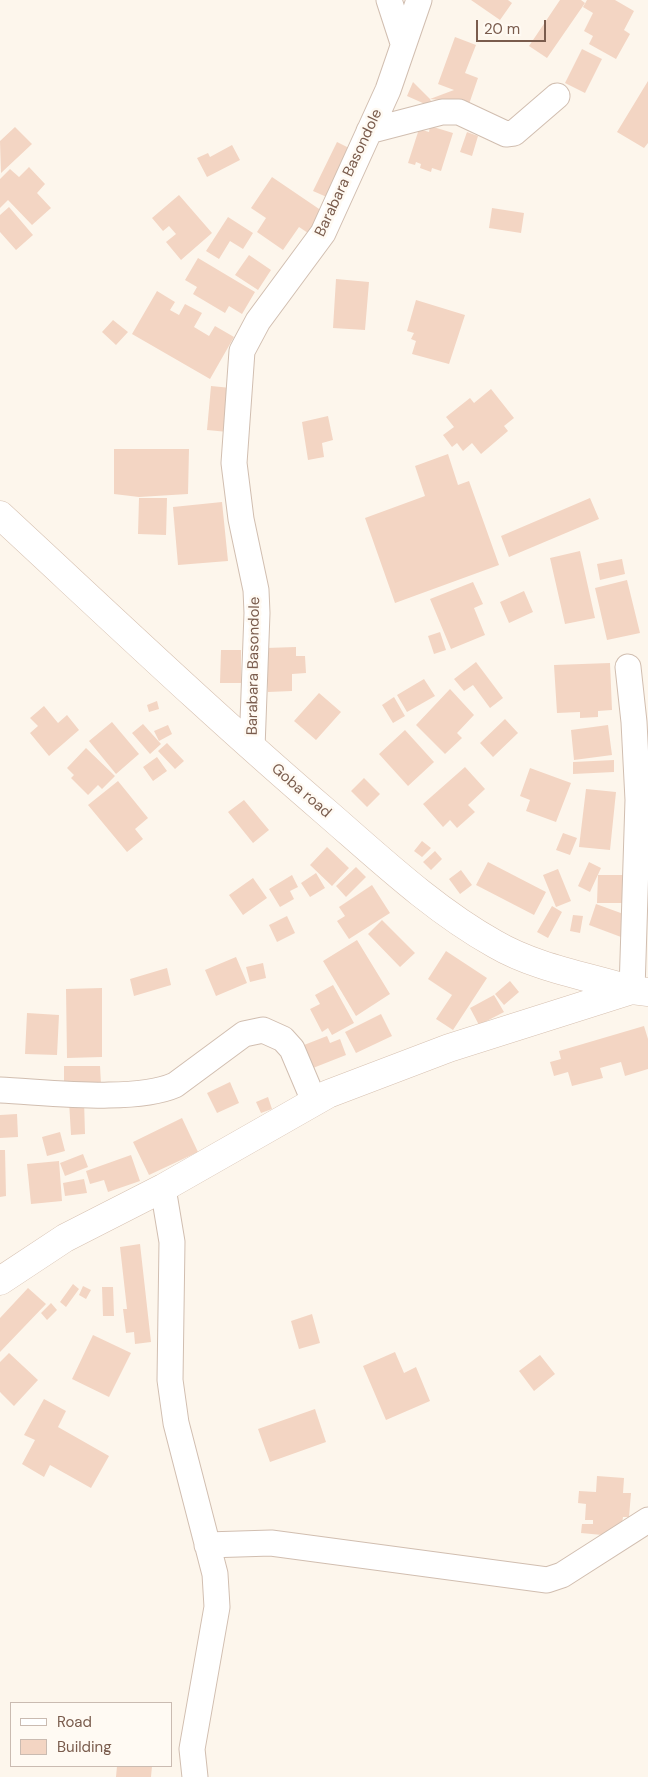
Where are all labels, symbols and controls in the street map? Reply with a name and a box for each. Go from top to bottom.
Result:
scale bar [478,10,548,42]
text: 20 m [484,19,520,39]
street label: Barabara Basondole [312,106,386,240]
street label: Barabara Basondole [244,597,264,735]
street label: Goba road [267,760,335,822]
legend [10,1702,172,1767]
text: Road [57,1712,92,1732]
text: Building [57,1737,112,1757]

